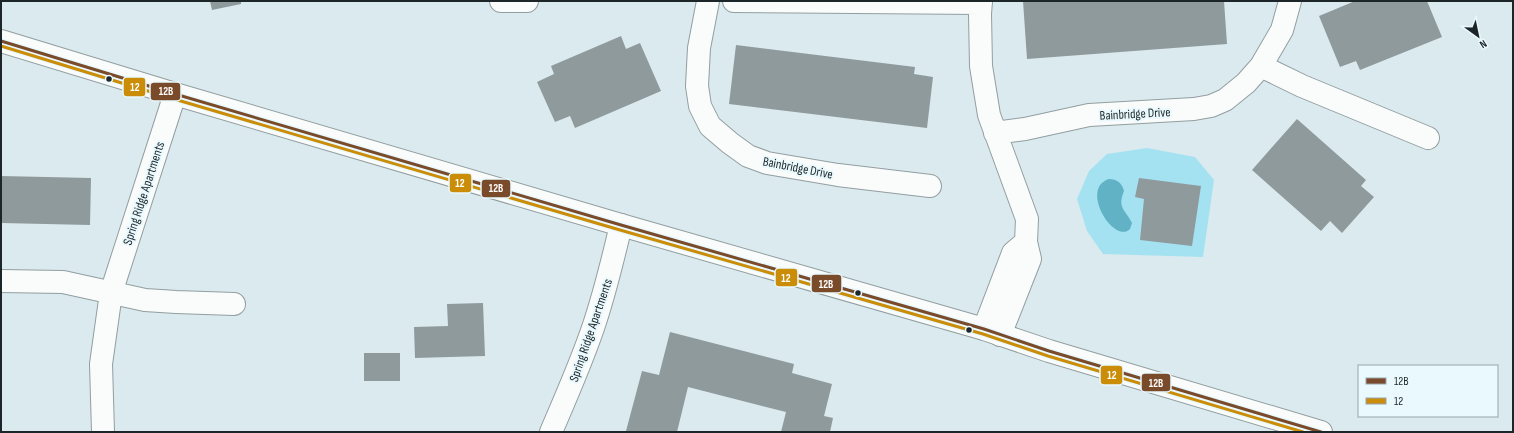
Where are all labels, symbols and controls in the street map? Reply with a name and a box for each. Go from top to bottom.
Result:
north arrow [1458,16,1498,56]
text: N [1477,37,1489,51]
unlabelled marker [104,74,114,84]
line badge: 12 [123,77,146,97]
text: 12 [130,81,140,94]
line badge: 12B [150,82,181,101]
text: 12B [159,85,173,98]
street label: Bainbridge Drive [1099,104,1171,124]
street label: Spring Ridge Apartments [120,139,168,247]
street label: Bainbridge Drive [761,153,834,183]
line badge: 12 [449,173,472,193]
text: 12 [455,177,465,190]
line badge: 12B [481,179,511,198]
text: 12B [489,182,503,195]
line badge: 12 [775,268,798,287]
text: 12 [781,272,791,285]
line badge: 12B [811,274,842,293]
street label: Spring Ridge Apartments [566,276,616,384]
text: 12B [819,278,833,291]
unlabelled marker [853,288,863,298]
unlabelled marker [964,325,974,335]
line badge: 12 [1100,365,1123,385]
legend [1358,365,1498,417]
text: 12 [1107,369,1117,382]
line badge: 12B [1141,373,1171,392]
text: 12B [1394,374,1409,389]
text: 12B [1149,377,1163,390]
text: 12 [1394,394,1403,409]

